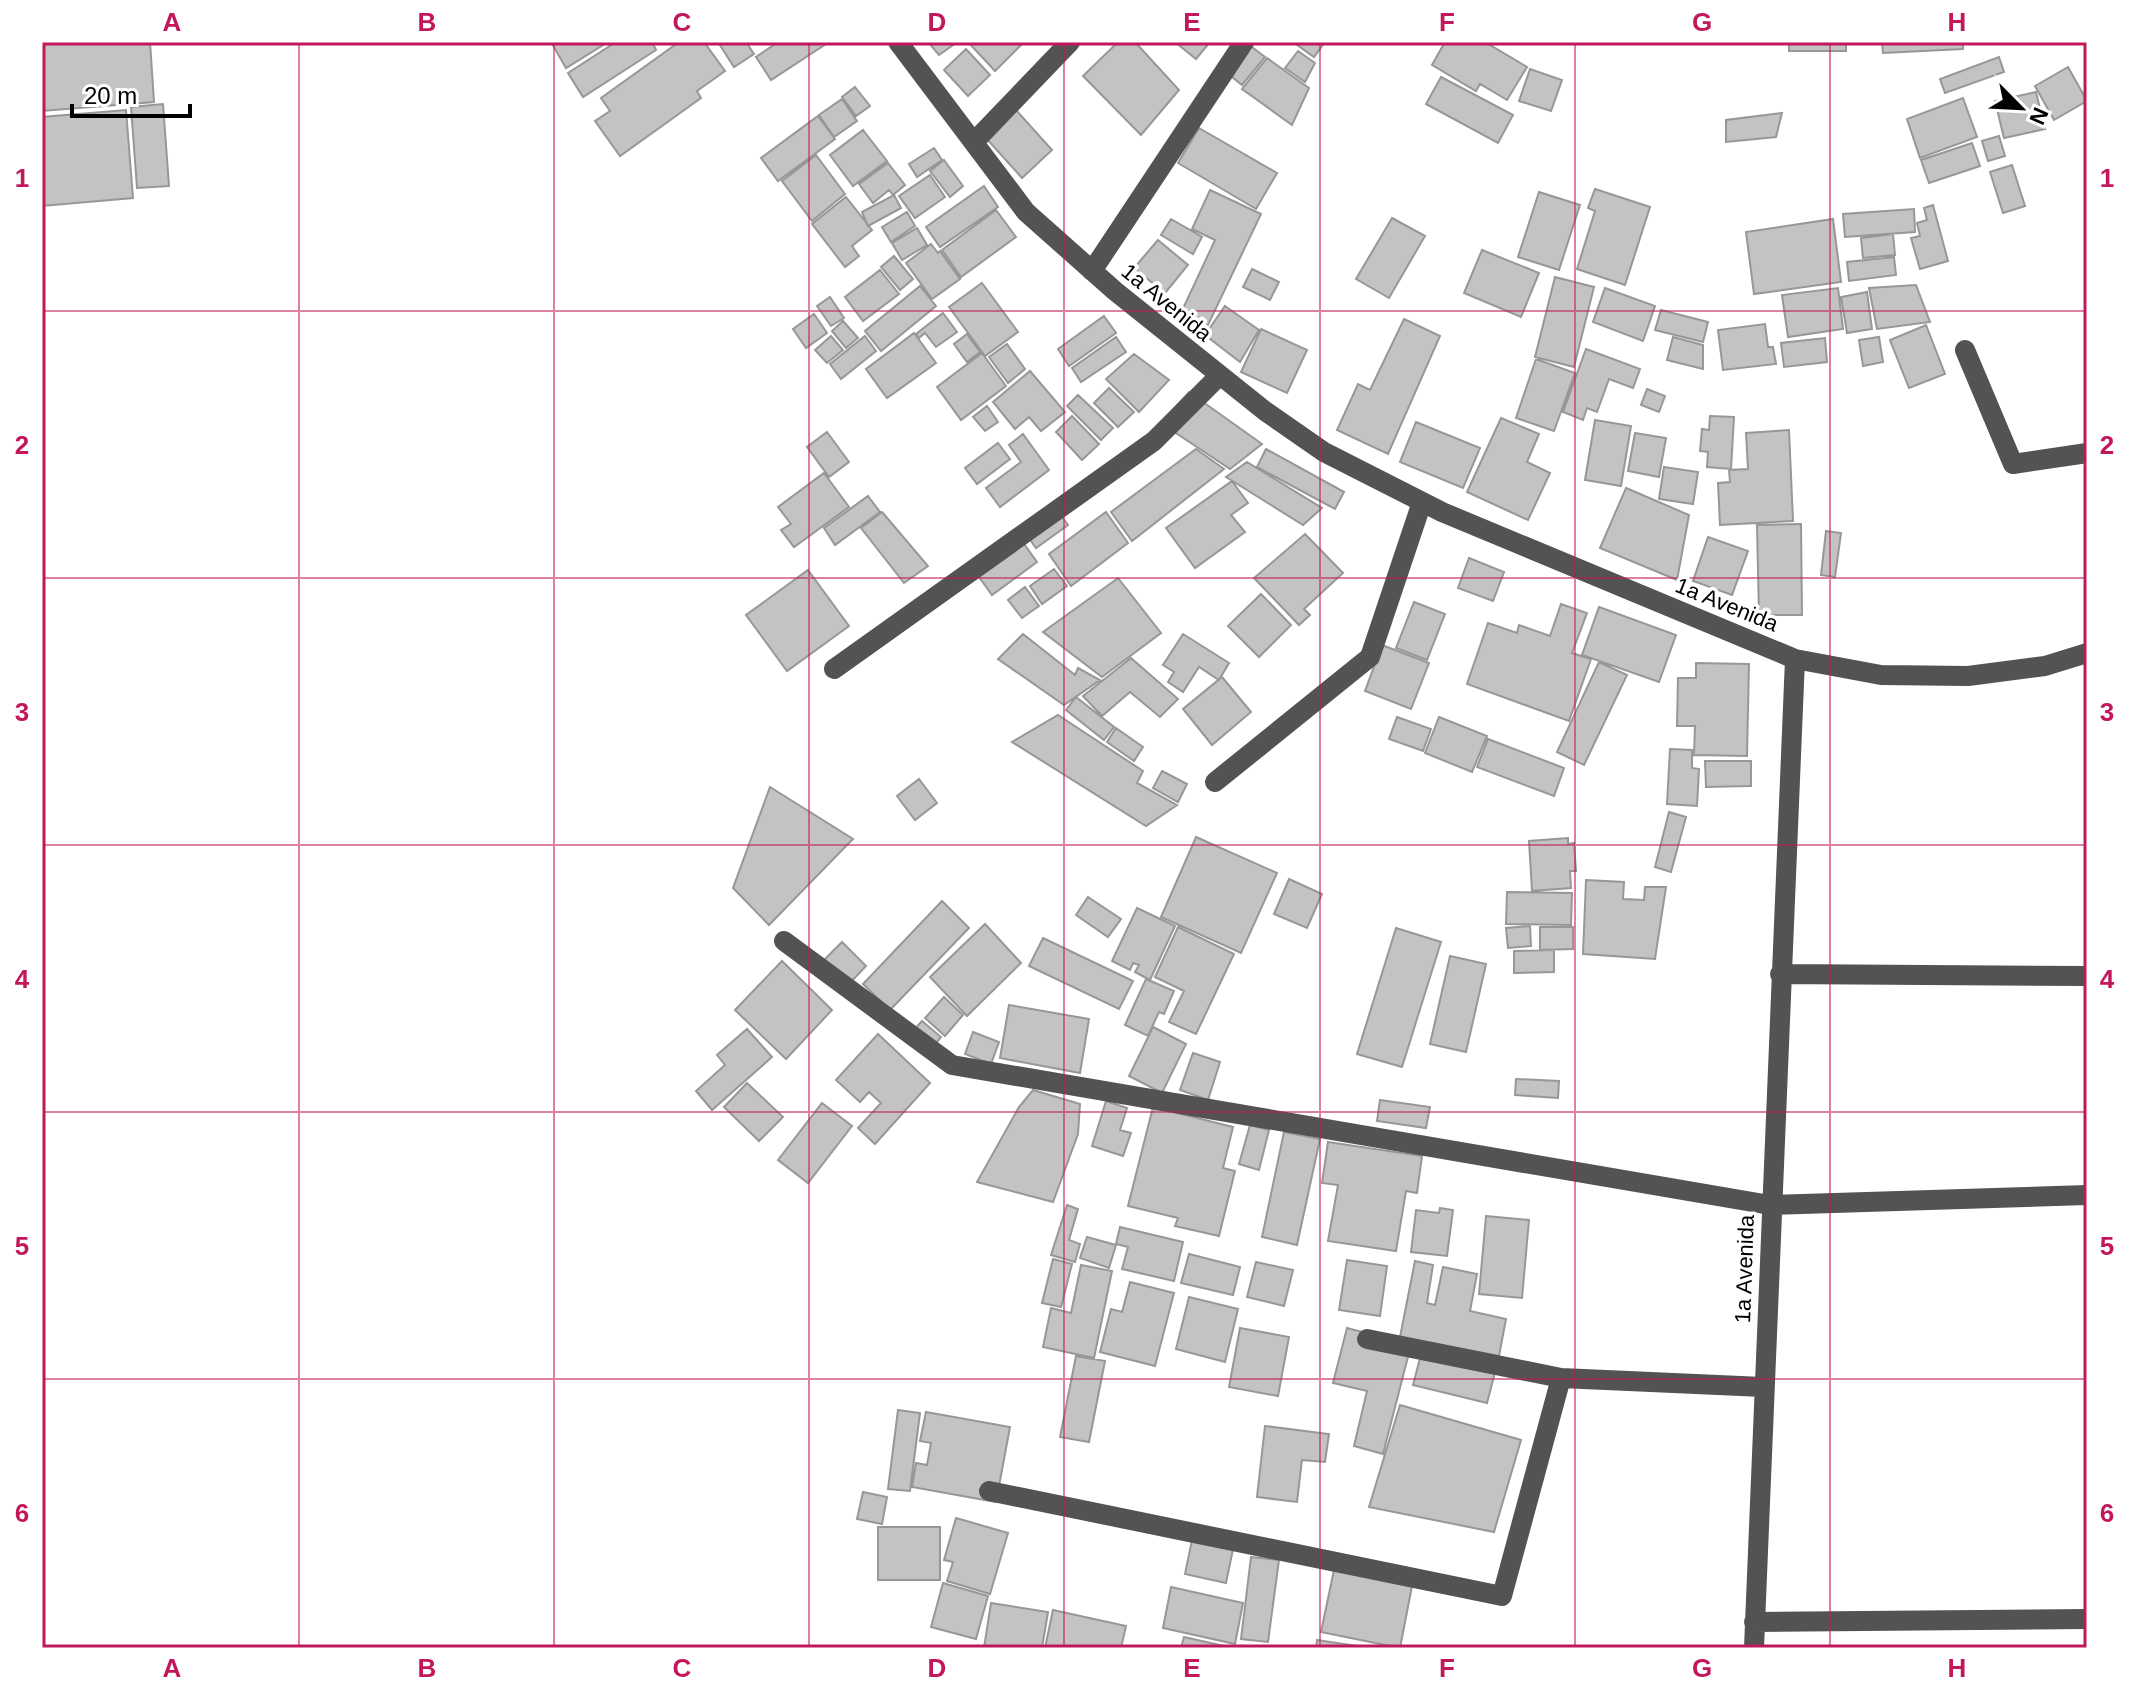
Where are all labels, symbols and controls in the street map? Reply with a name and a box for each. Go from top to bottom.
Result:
text: A [163,7,182,37]
text: B [418,7,436,37]
text: C [673,7,692,37]
text: D [928,7,946,37]
text: E [1183,7,1201,37]
text: F [1439,7,1455,37]
text: G [1692,7,1712,37]
text: H [1948,7,1966,37]
scale bar [72,68,190,118]
north arrow [1981,68,2061,148]
text: 20 m [84,82,137,109]
text: N [2024,104,2053,128]
text: 1 [15,163,29,193]
text: 1 [2100,163,2114,193]
street label: 1a Avenida [1117,259,1217,347]
text: 2 [15,430,29,460]
text: 2 [2100,430,2114,460]
street label: 1a Avenida [1672,573,1782,637]
text: 3 [15,697,29,727]
text: 3 [2100,697,2114,727]
text: 4 [15,964,30,994]
text: 4 [2100,964,2115,994]
street label: 1a Avenida [1730,1214,1759,1324]
text: 5 [15,1231,29,1261]
text: 5 [2100,1231,2114,1261]
text: 6 [15,1498,29,1528]
text: 6 [2100,1498,2114,1528]
text: A [163,1653,182,1683]
text: B [418,1653,436,1683]
text: C [673,1653,692,1683]
text: D [928,1653,946,1683]
text: E [1183,1653,1201,1683]
text: F [1439,1653,1455,1683]
text: G [1692,1653,1712,1683]
text: H [1948,1653,1966,1683]

